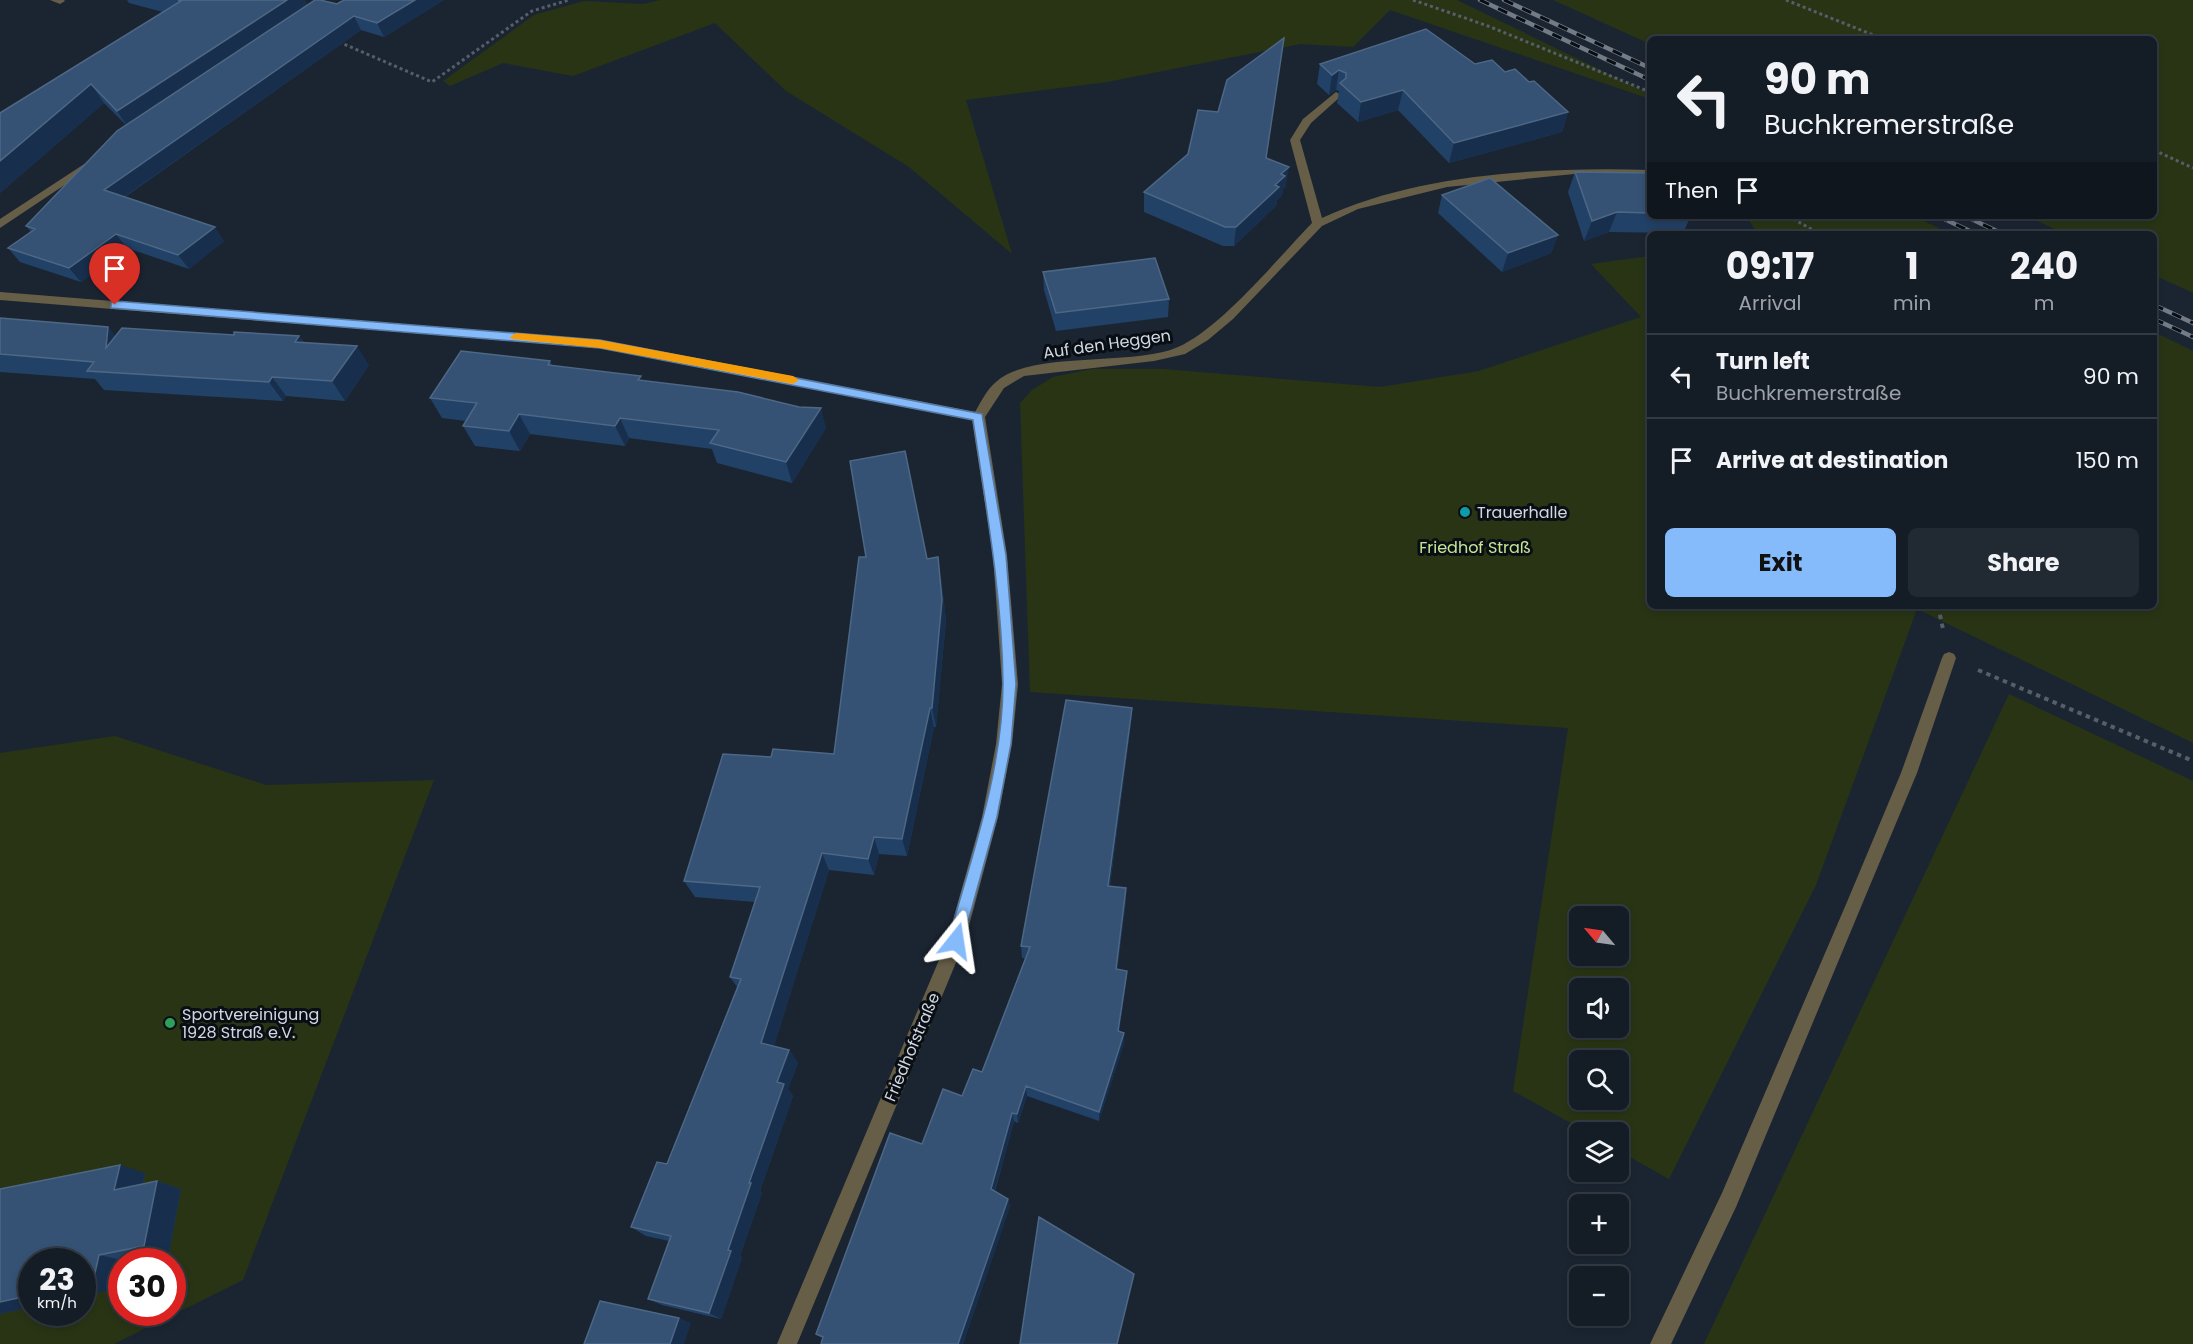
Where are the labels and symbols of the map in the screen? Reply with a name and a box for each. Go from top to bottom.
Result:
pin [89,243,140,305]
street label: Auf den Heggen [1042,324,1172,364]
place label: Trauerhalle [1477,501,1567,524]
marker: Trauerhalle [1458,505,1472,519]
park label: Friedhof Straß [1419,536,1531,559]
north arrow [1569,906,1629,966]
position arrow [924,909,988,973]
street label: Friedhofstraße [879,989,945,1105]
place label: Sportvereinigung 1928 Straß e.V. [182,1003,319,1044]
marker: Sportvereinigung 1928 Straß e.V. [163,1016,177,1030]
speed limit sign: 30 [108,1248,186,1326]

